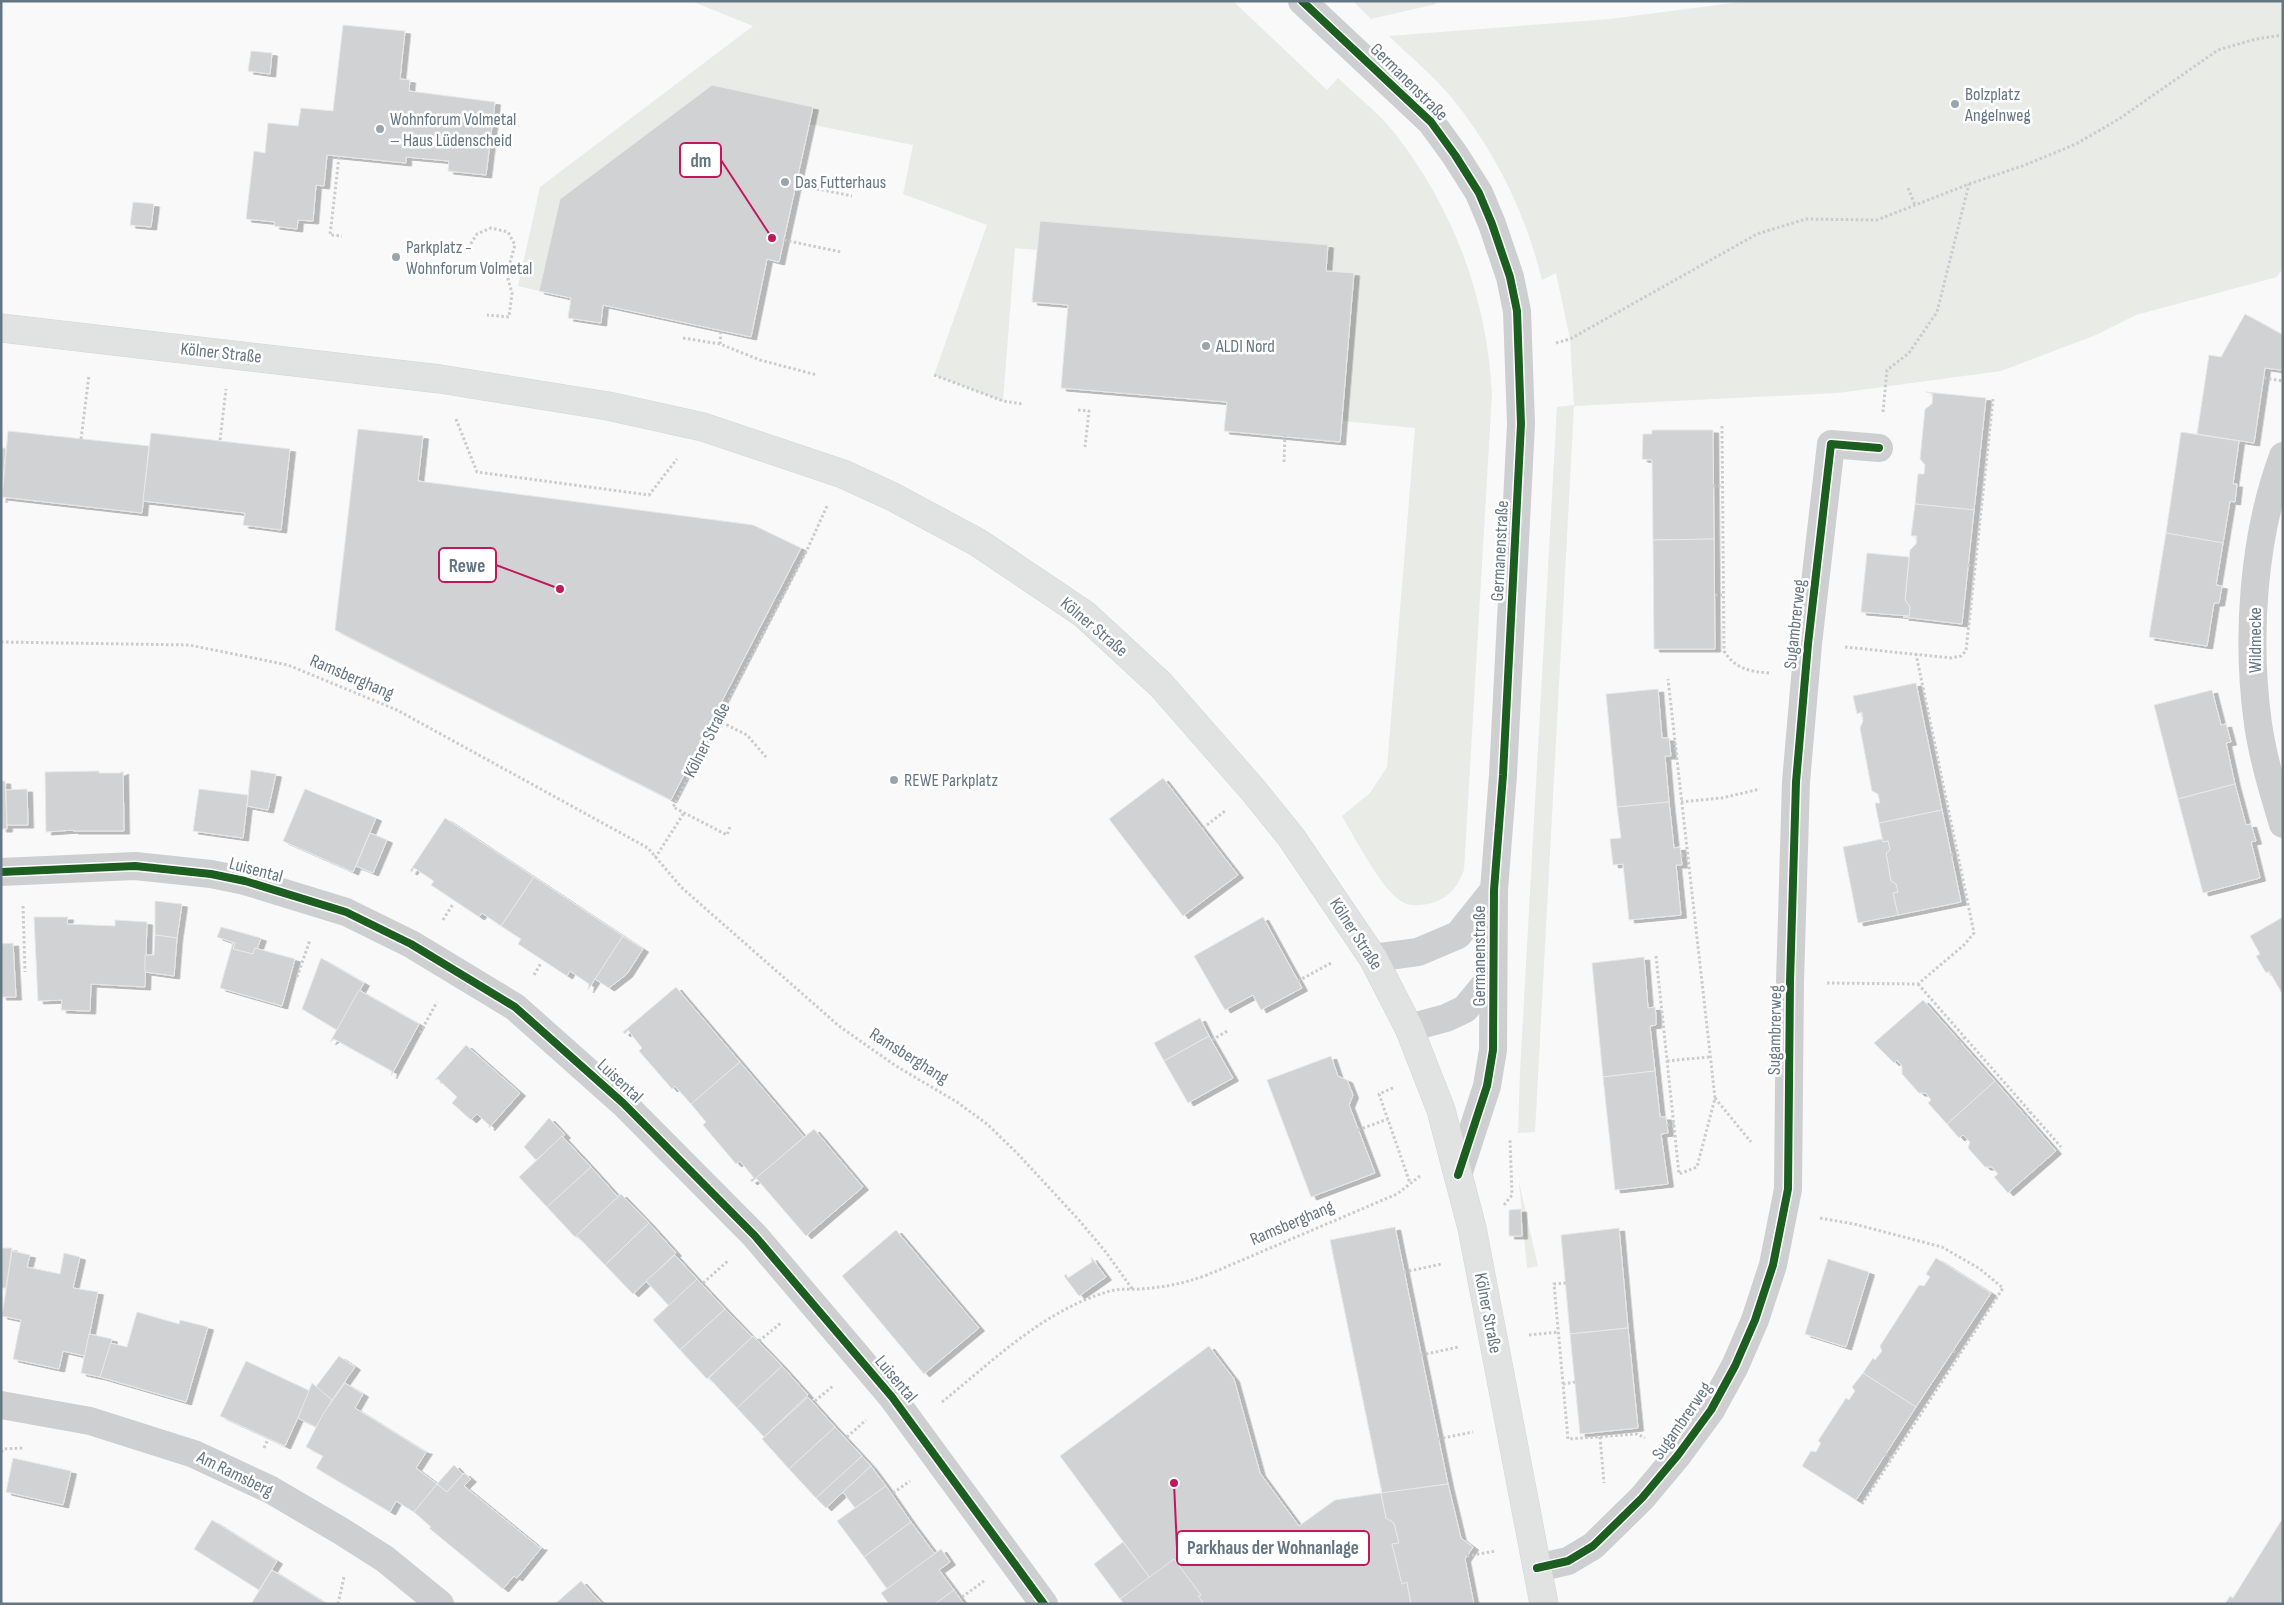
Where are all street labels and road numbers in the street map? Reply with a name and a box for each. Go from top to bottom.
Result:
street label: Germanenstraße [1366,39,1452,125]
street label: Kölner Straße [179,338,263,368]
street label: Germanenstraße [1487,500,1513,602]
street label: Sugambrerweg [1780,578,1810,670]
street label: Kölner Straße [1056,593,1132,661]
street label: Wildmecke [2245,607,2266,673]
street label: Ramsberghang [307,650,397,704]
street label: Kölner Straße [679,699,735,781]
street label: Luisental [227,853,285,887]
street label: Kölner Straße [1325,894,1387,974]
street label: Germanenstraße [1469,905,1490,1007]
street label: Sugambrerweg [1764,985,1786,1075]
street label: Ramsberghang [866,1023,952,1089]
street label: Luisental [593,1055,647,1107]
street label: Ramsberghang [1247,1196,1337,1250]
street label: Kölner Straße [1470,1271,1506,1355]
street label: Luisental [870,1351,922,1407]
street label: Sugambrerweg [1648,1378,1716,1464]
street label: Am Ramsberg [193,1446,276,1501]

